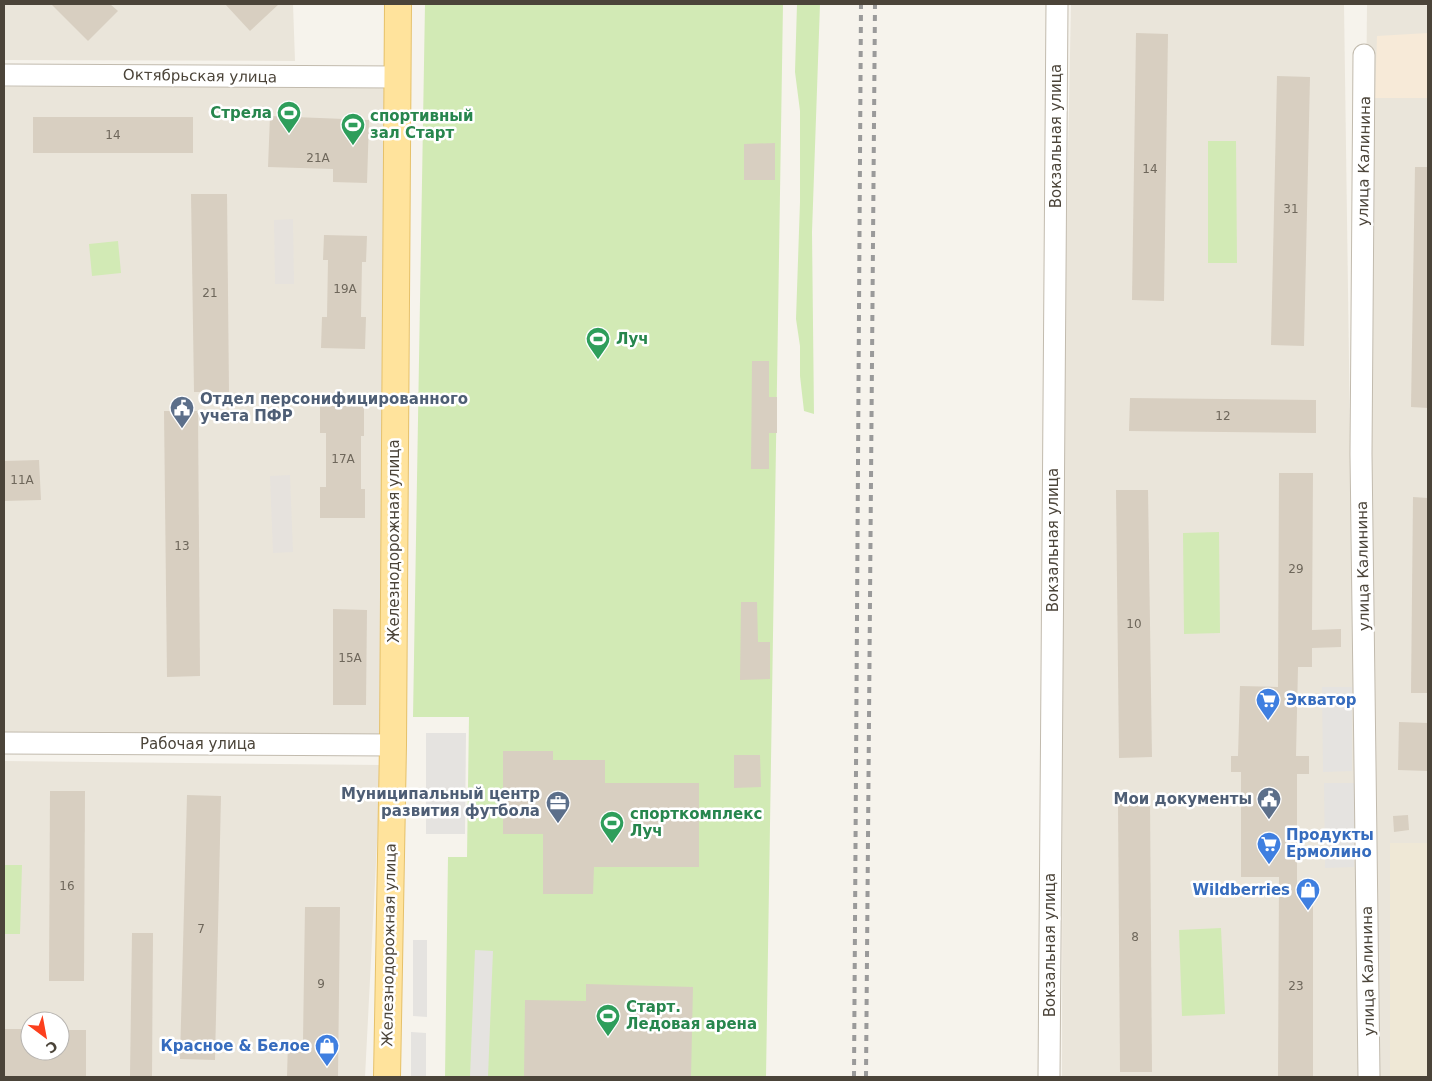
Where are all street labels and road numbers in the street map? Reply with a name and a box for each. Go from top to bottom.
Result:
street label: Вокзальная улица [1047,64,1065,208]
street label: Октябрьская улица [123,66,277,86]
street label: улица Калинина [1354,96,1374,226]
street label: Железнодорожная улица [385,439,403,643]
street label: Вокзальная улица [1044,468,1062,612]
street label: улица Калинина [1353,501,1373,631]
street label: Рабочая улица [140,735,256,753]
street label: Железнодорожная улица [378,843,400,1047]
street label: Вокзальная улица [1041,873,1059,1017]
street label: улица Калинина [1358,906,1378,1036]

